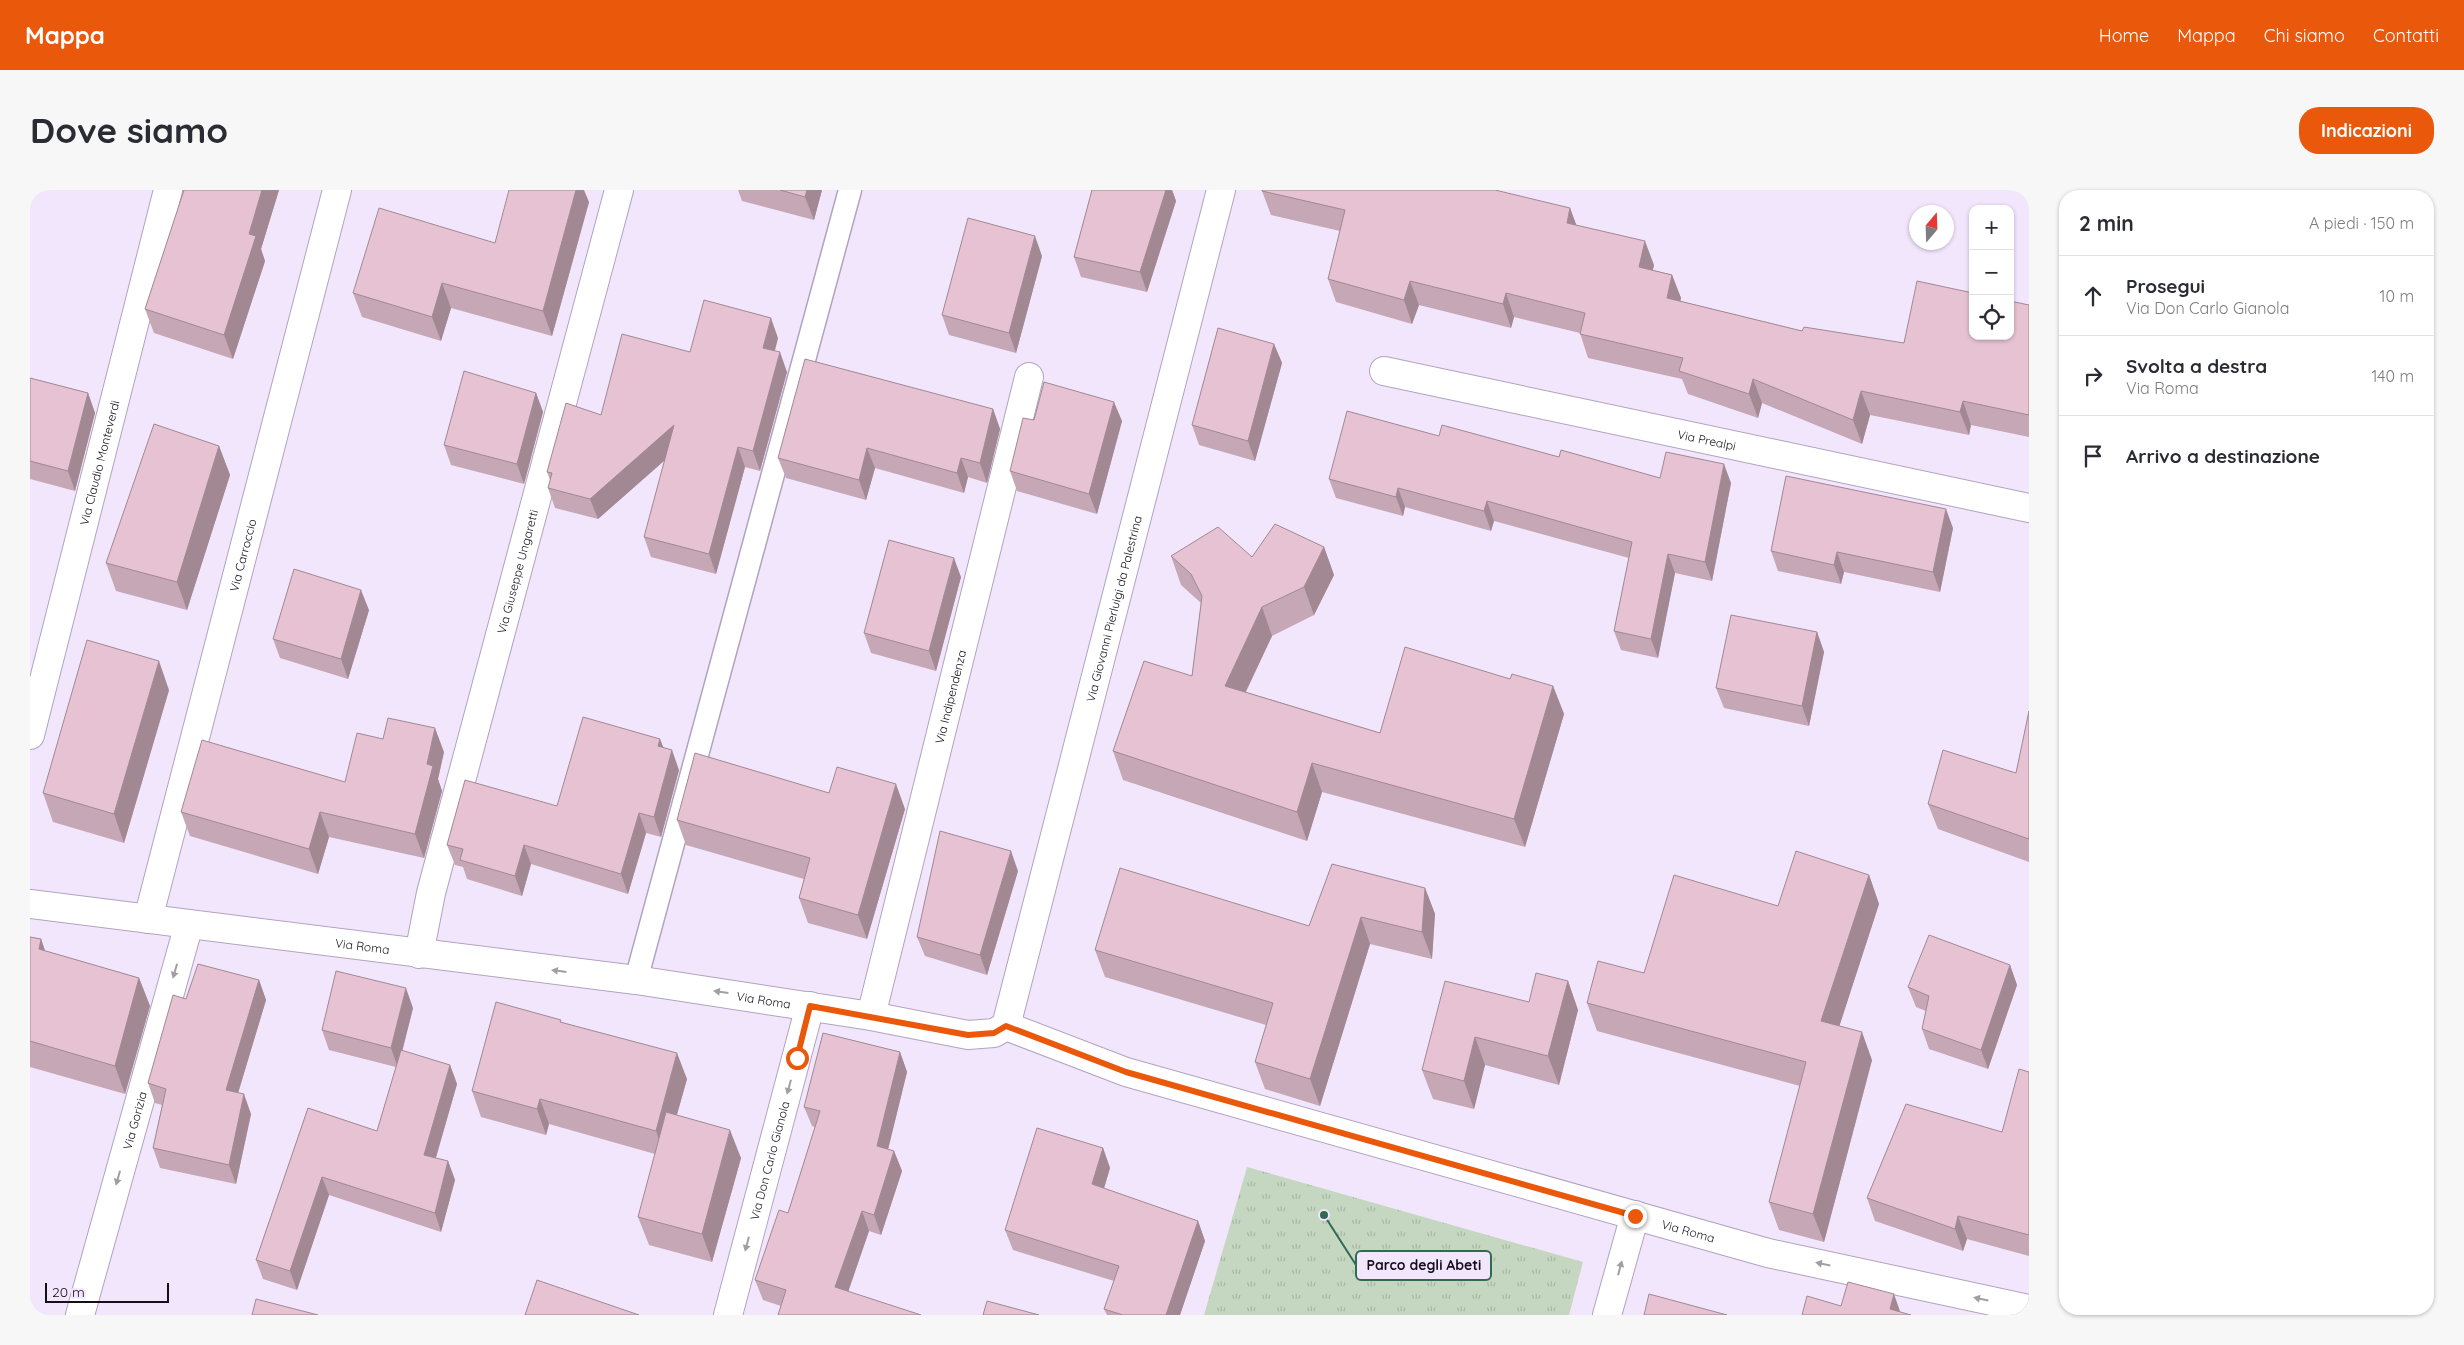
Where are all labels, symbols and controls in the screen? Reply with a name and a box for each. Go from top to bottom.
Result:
text: Mappa [25,20,105,50]
text: Home [2099,24,2149,47]
text: Mappa [2177,24,2236,47]
text: Chi siamo [2264,24,2345,47]
text: Contatti [2373,24,2439,47]
button: Indicazioni [2299,107,2434,154]
text: Dove siamo [30,108,228,152]
north arrow [1909,205,1954,250]
map controls [1969,205,2014,340]
button: + [1969,205,2014,250]
text: 2 min [2079,210,2134,236]
text: A piedi · 150 m [2309,213,2414,233]
button: − [1969,250,2014,295]
text: Prosegui [2126,274,2205,298]
icon: ahead [2079,282,2107,310]
text: 10 m [2380,286,2414,306]
button: locate [1969,295,2014,340]
text: Via Don Carlo Gianola [2126,298,2289,318]
text: Svolta a destra [2126,354,2267,378]
icon: right [2079,362,2107,390]
text: 140 m [2371,366,2414,386]
text: Via Roma [2126,378,2199,398]
street label: Via Claudio Monteverdi [76,399,122,527]
street label: Via Prealpi [1676,426,1737,453]
icon: arrive [2079,442,2107,470]
text: Arrivo a destinazione [2126,444,2320,468]
street label: Via Giuseppe Ungaretti [493,508,541,635]
street label: Via Giovanni Pierluigi da Palestrina [1082,514,1145,703]
street label: Via Carroccio [226,517,259,593]
street label: Via Indipendenza [931,648,969,745]
street label: Via Roma [334,935,390,957]
one-way arrow [171,964,179,979]
one-way arrow [551,967,567,975]
one-way arrow [712,988,728,996]
street label: Via Roma [736,988,792,1011]
route start [786,1047,809,1070]
one-way arrow [785,1079,793,1094]
street label: Via Gorizia [119,1090,149,1151]
street label: Via Don Carlo Gianola [746,1099,792,1222]
one-way arrow [113,1171,121,1186]
route end [1624,1205,1647,1228]
street label: Via Roma [1660,1216,1717,1245]
one-way arrow [743,1236,751,1251]
callout: Parco degli Abeti [1356,1251,1491,1280]
text: Parco degli Abeti [1367,1256,1481,1274]
one-way arrow [1617,1260,1625,1275]
one-way arrow [1815,1260,1830,1268]
scale bar [45,1280,169,1303]
text: 20 m [52,1283,85,1301]
one-way arrow [1974,1295,1989,1303]

